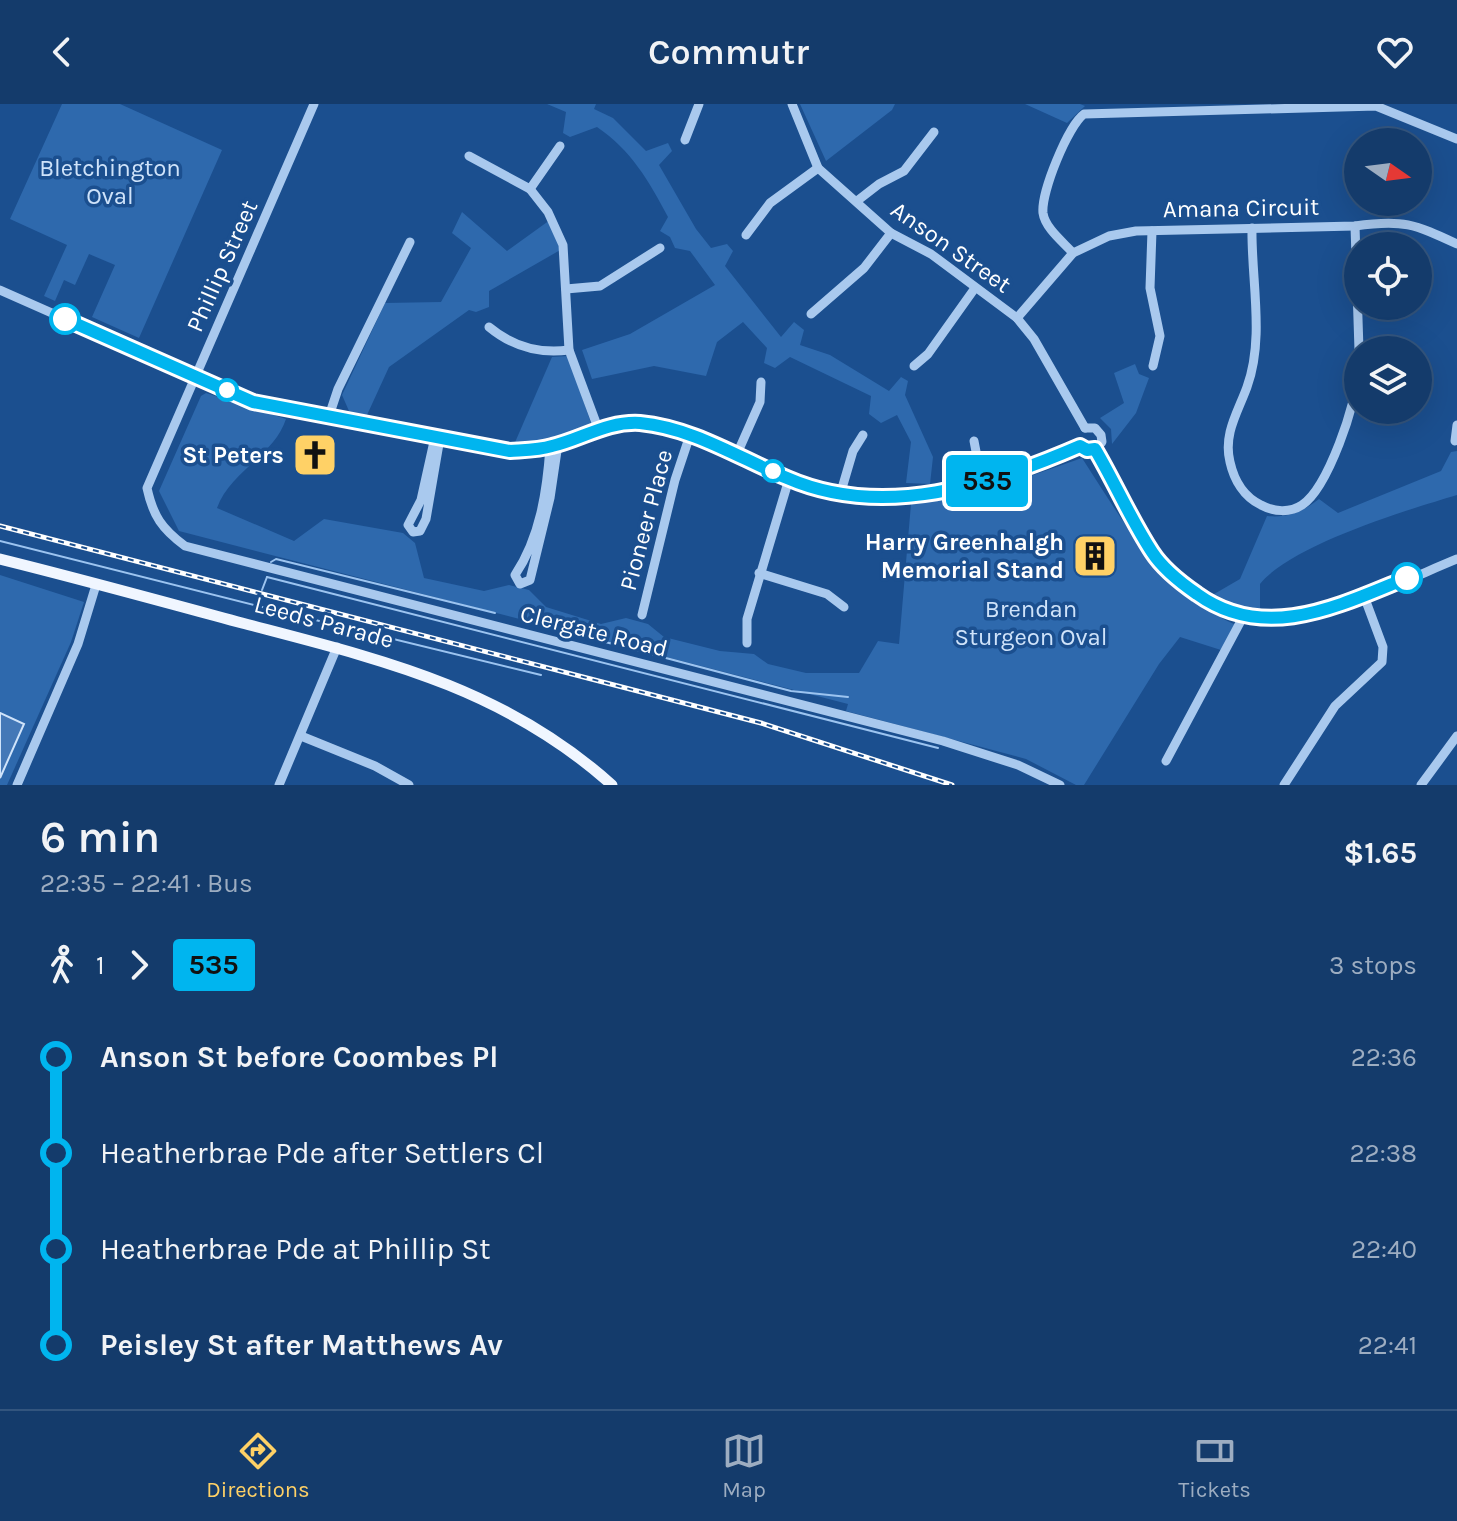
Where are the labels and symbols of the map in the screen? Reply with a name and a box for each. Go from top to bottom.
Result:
north arrow [1344,128,1432,216]
park label: Bletchington Oval [39,154,181,210]
street label: Amana Circuit [1163,193,1319,223]
street label: Anson Street [886,195,1016,299]
street label: Phillip Street [181,196,263,336]
unlabelled marker [50,304,80,334]
unlabelled marker [216,379,238,401]
church icon: St Peters [291,431,339,479]
place label: St Peters [182,441,284,469]
street label: Pioneer Place [614,446,678,594]
line badge: 535 [941,455,1033,507]
unlabelled marker [762,460,784,482]
place label: Harry Greenhalgh Memorial Stand [865,528,1064,584]
building icon: Harry Greenhalgh Memorial Stand [1071,532,1119,580]
unlabelled marker [1392,563,1422,593]
street label: Leeds Parade [251,590,397,654]
park label: Brendan Sturgeon Oval [954,595,1108,651]
street label: Clergate Road [517,599,671,663]

